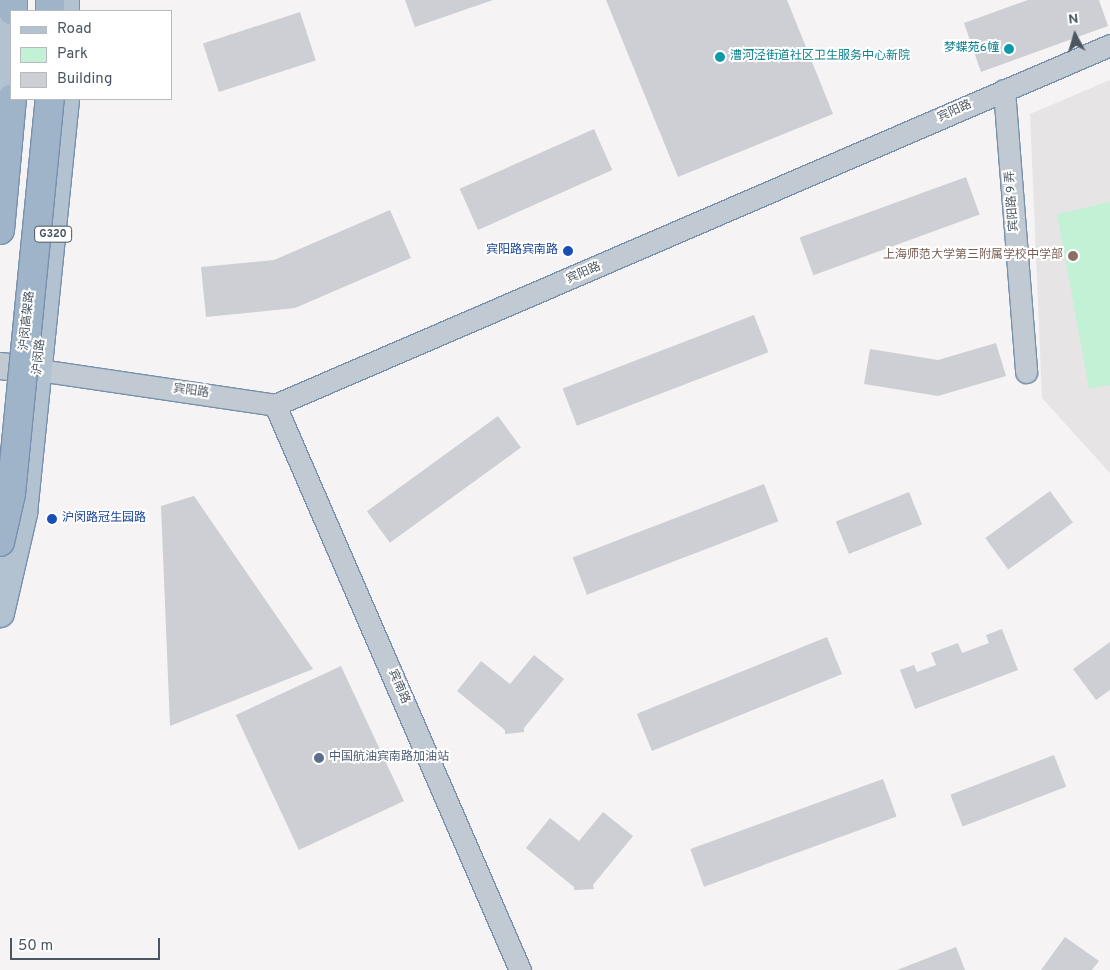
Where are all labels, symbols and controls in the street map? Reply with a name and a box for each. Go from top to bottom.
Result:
legend [10,10,172,100]
north arrow [1050,10,1100,60]
text: N [1067,11,1079,29]
text: Road [57,20,92,39]
place label: 梦蝶苑6幢 [944,42,999,56]
marker: 梦蝶苑6幢 [1003,43,1015,55]
text: Park [57,45,88,64]
place label: 漕河泾街道社区卫生服务中心新院 [730,50,910,64]
marker: 漕河泾街道社区卫生服务中心新院 [714,51,726,63]
text: Building [57,70,112,89]
street label: 宾阳路 [936,98,974,126]
street label: 宾阳路 9 弄 [1004,170,1022,232]
road number: G320 [33,225,73,242]
place label: 宾阳路宾南路 [486,244,558,258]
marker: 宾阳路宾南路 [562,245,574,257]
place label: 上海师范大学第三附属学校中学部 [883,249,1063,263]
marker: 上海师范大学第三附属学校中学部 [1067,250,1079,262]
street label: 宾阳路 [565,260,603,288]
street label: 沪闵高架路 [18,290,38,352]
street label: 沪闵路 [31,338,49,376]
street label: 宾阳路 [172,382,210,402]
place label: 沪闵路冠生园路 [62,512,146,526]
marker: 沪闵路冠生园路 [46,513,58,525]
street label: 宾南路 [384,668,412,706]
place label: 中国航油宾南路加油站 [329,751,449,765]
marker: 中国航油宾南路加油站 [313,752,325,764]
scale bar [12,928,162,960]
text: 50 m [18,937,53,956]

